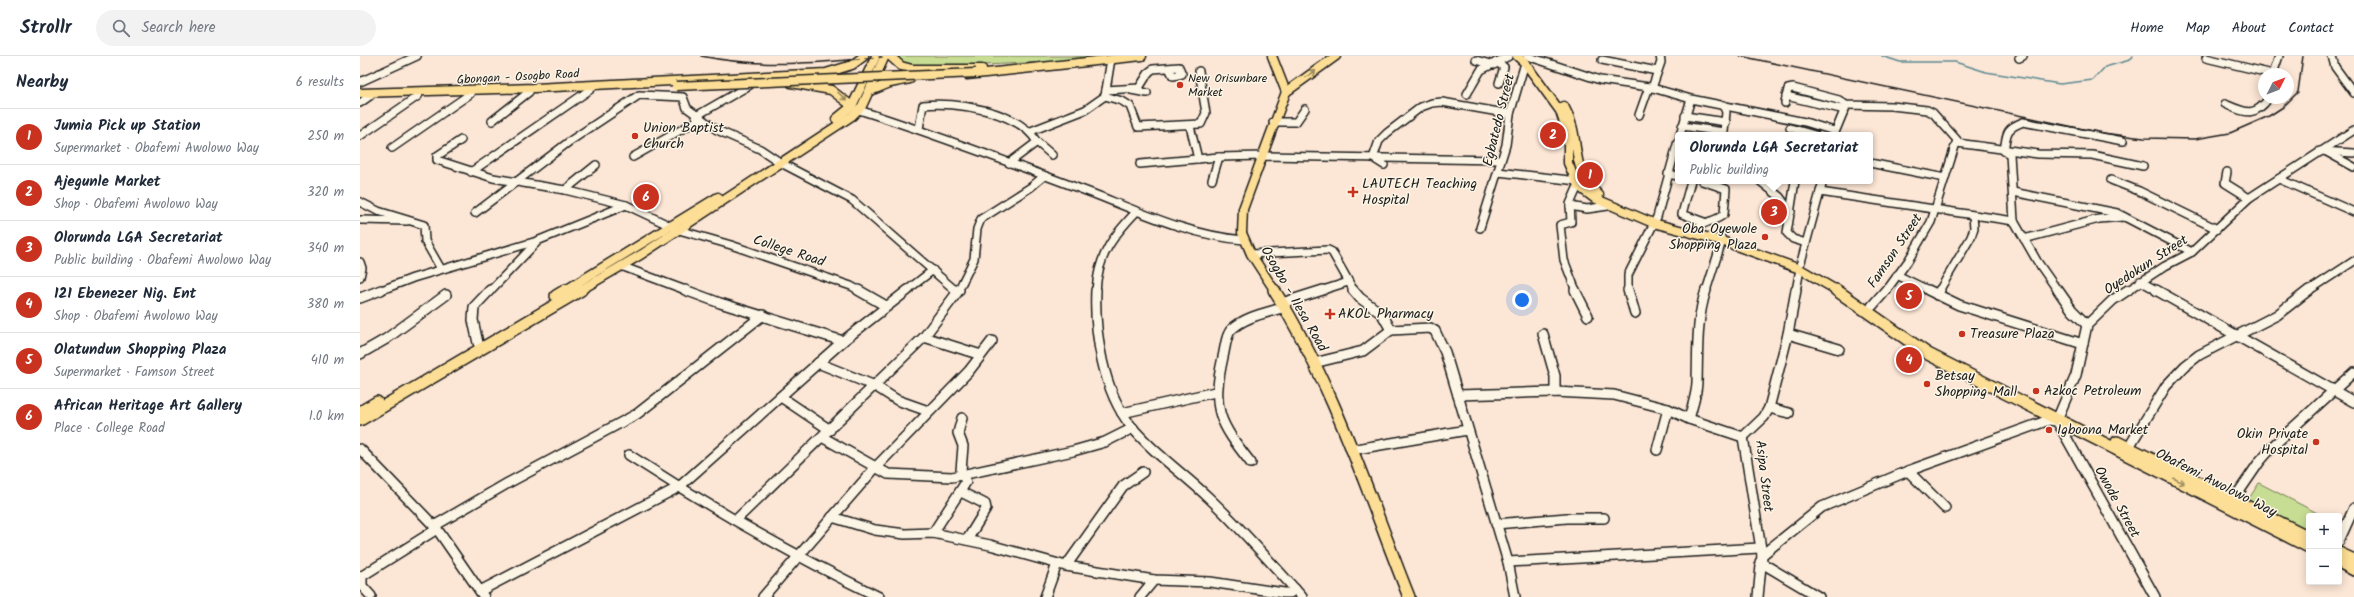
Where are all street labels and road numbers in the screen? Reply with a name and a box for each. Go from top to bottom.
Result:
street label: Gbongan - Osogbo Road [456,64,581,90]
street label: Egbatedo Street [1477,71,1521,169]
street label: Famson Street [1862,209,1928,293]
street label: College Road [750,229,829,273]
street label: Oyedokun Street [2099,229,2193,301]
street label: Osogbo - Ilesa Road [1255,242,1334,357]
street label: Asipa Street [1749,439,1779,514]
street label: Obafemi Awolowo Way [2151,443,2281,523]
street label: Owode Street [2088,462,2146,542]

